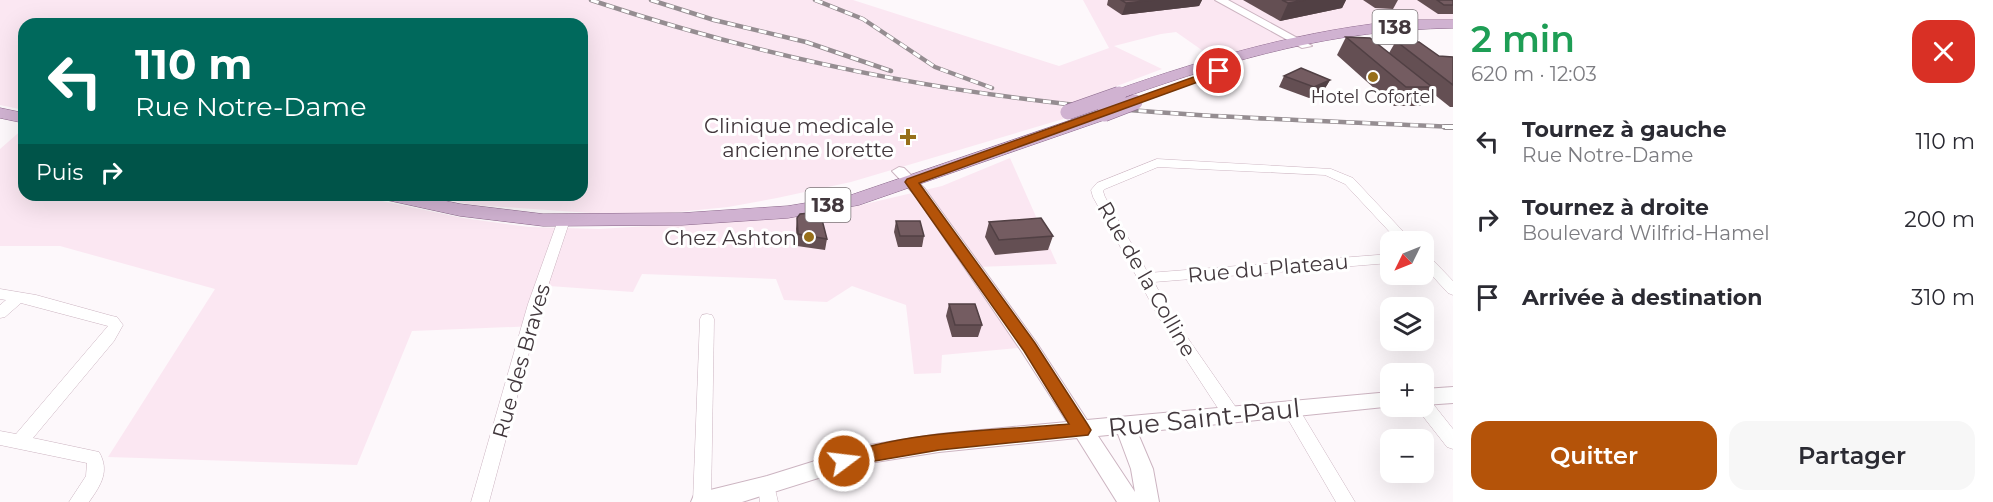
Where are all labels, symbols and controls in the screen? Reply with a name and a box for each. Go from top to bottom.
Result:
road number: 138 [1372,10,1418,44]
text: 2 min [1471,17,1575,61]
button: close [1912,20,1975,83]
text: 110 m [135,38,252,90]
icon: left [36,42,114,120]
pin [1193,45,1244,96]
icon: arrive [1202,54,1235,87]
text: 620 m · 12:03 [1471,62,1597,86]
marker: Hotel Cofortel [1366,70,1380,84]
place label: Hotel Cofortel [1311,86,1435,108]
text: Rue Notre-Dame [135,90,366,123]
place label: Clinique medicale ancienne lorette [704,113,894,162]
text: Tournez à gauche [1522,116,1727,143]
icon: left [1471,125,1504,158]
marker: Clinique medicale ancienne lorette [899,128,917,146]
text: 110 m [1915,128,1975,155]
text: Rue Notre-Dame [1522,143,1693,167]
icon: right [95,156,128,189]
text: Puis [36,159,83,186]
road number: 138 [806,188,850,222]
text: Tournez à droite [1522,194,1709,221]
street label: Rue de la Colline [1092,197,1202,361]
icon: right [1471,203,1504,236]
text: 200 m [1904,206,1975,233]
text: Boulevard Wilfrid-Hamel [1522,221,1770,245]
place label: Chez Ashton [664,225,797,250]
marker: Chez Ashton [802,230,816,244]
north arrow [1380,231,1434,285]
map controls [1380,231,1434,483]
street label: Rue du Plateau [1186,249,1350,287]
street label: Rue des Braves [487,281,555,441]
icon: arrive [1471,281,1504,314]
text: Arrivée à destination [1522,284,1762,311]
text: 310 m [1911,284,1975,311]
button: layers [1380,297,1434,351]
button: + [1380,363,1434,417]
street label: Rue Saint-Paul [1106,392,1302,444]
button: Quitter [1471,421,1717,490]
button: Partager [1729,421,1975,490]
position arrow [812,429,876,493]
button: − [1380,429,1434,483]

